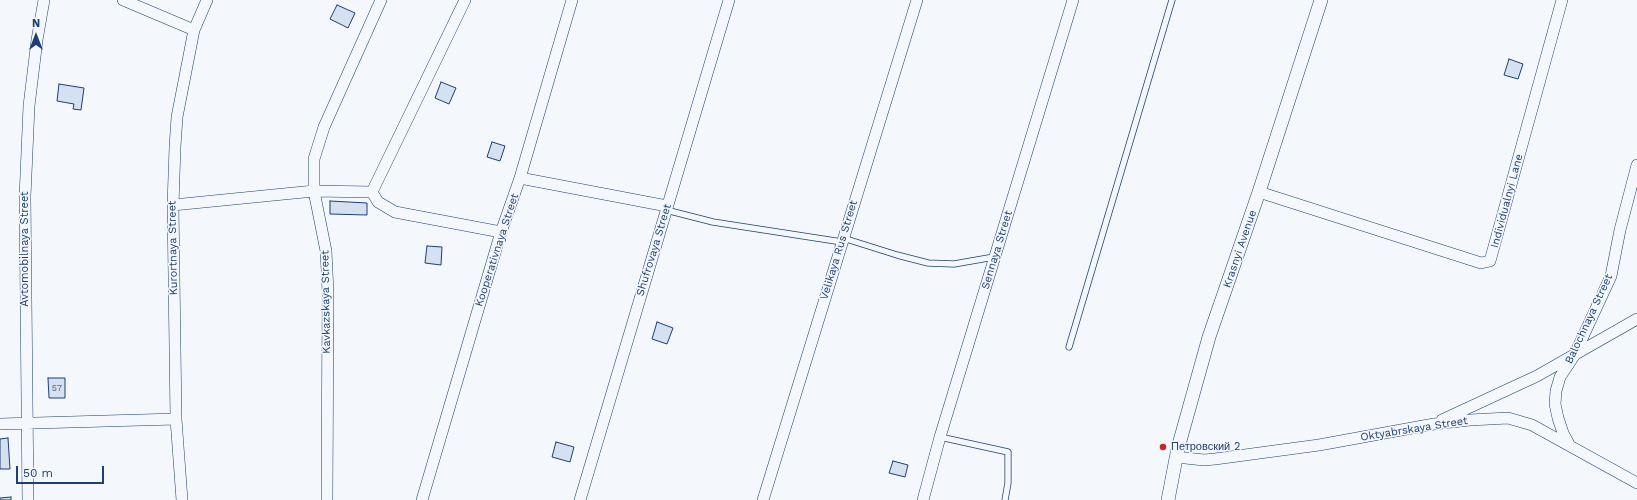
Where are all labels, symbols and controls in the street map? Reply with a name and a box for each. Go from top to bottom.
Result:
north arrow [16,16,56,56]
text: N [32,17,40,30]
street label: Individualnyi Lane [1488,153,1526,249]
street label: Avtomobilnaya Street [18,191,32,307]
street label: Kooperativnaya Street [472,192,522,308]
street label: Velikaya Rus Street [818,199,860,301]
street label: Kurortnaya Street [166,201,180,295]
street label: Shufrovaya Street [634,202,674,298]
street label: Krasnyi Avenue [1220,208,1260,290]
street label: Sennaya Street [979,209,1015,291]
street label: Kavkazskaya Street [318,250,334,354]
street label: Balochnaya Street [1562,272,1616,366]
house number: 57 [52,383,62,393]
street label: Oktyabrskaya Street [1359,414,1469,444]
place label: Петровский 2 [1171,440,1240,454]
marker: Петровский 2 [1158,442,1168,452]
scale bar [18,458,106,484]
text: 50 m [23,466,53,480]

